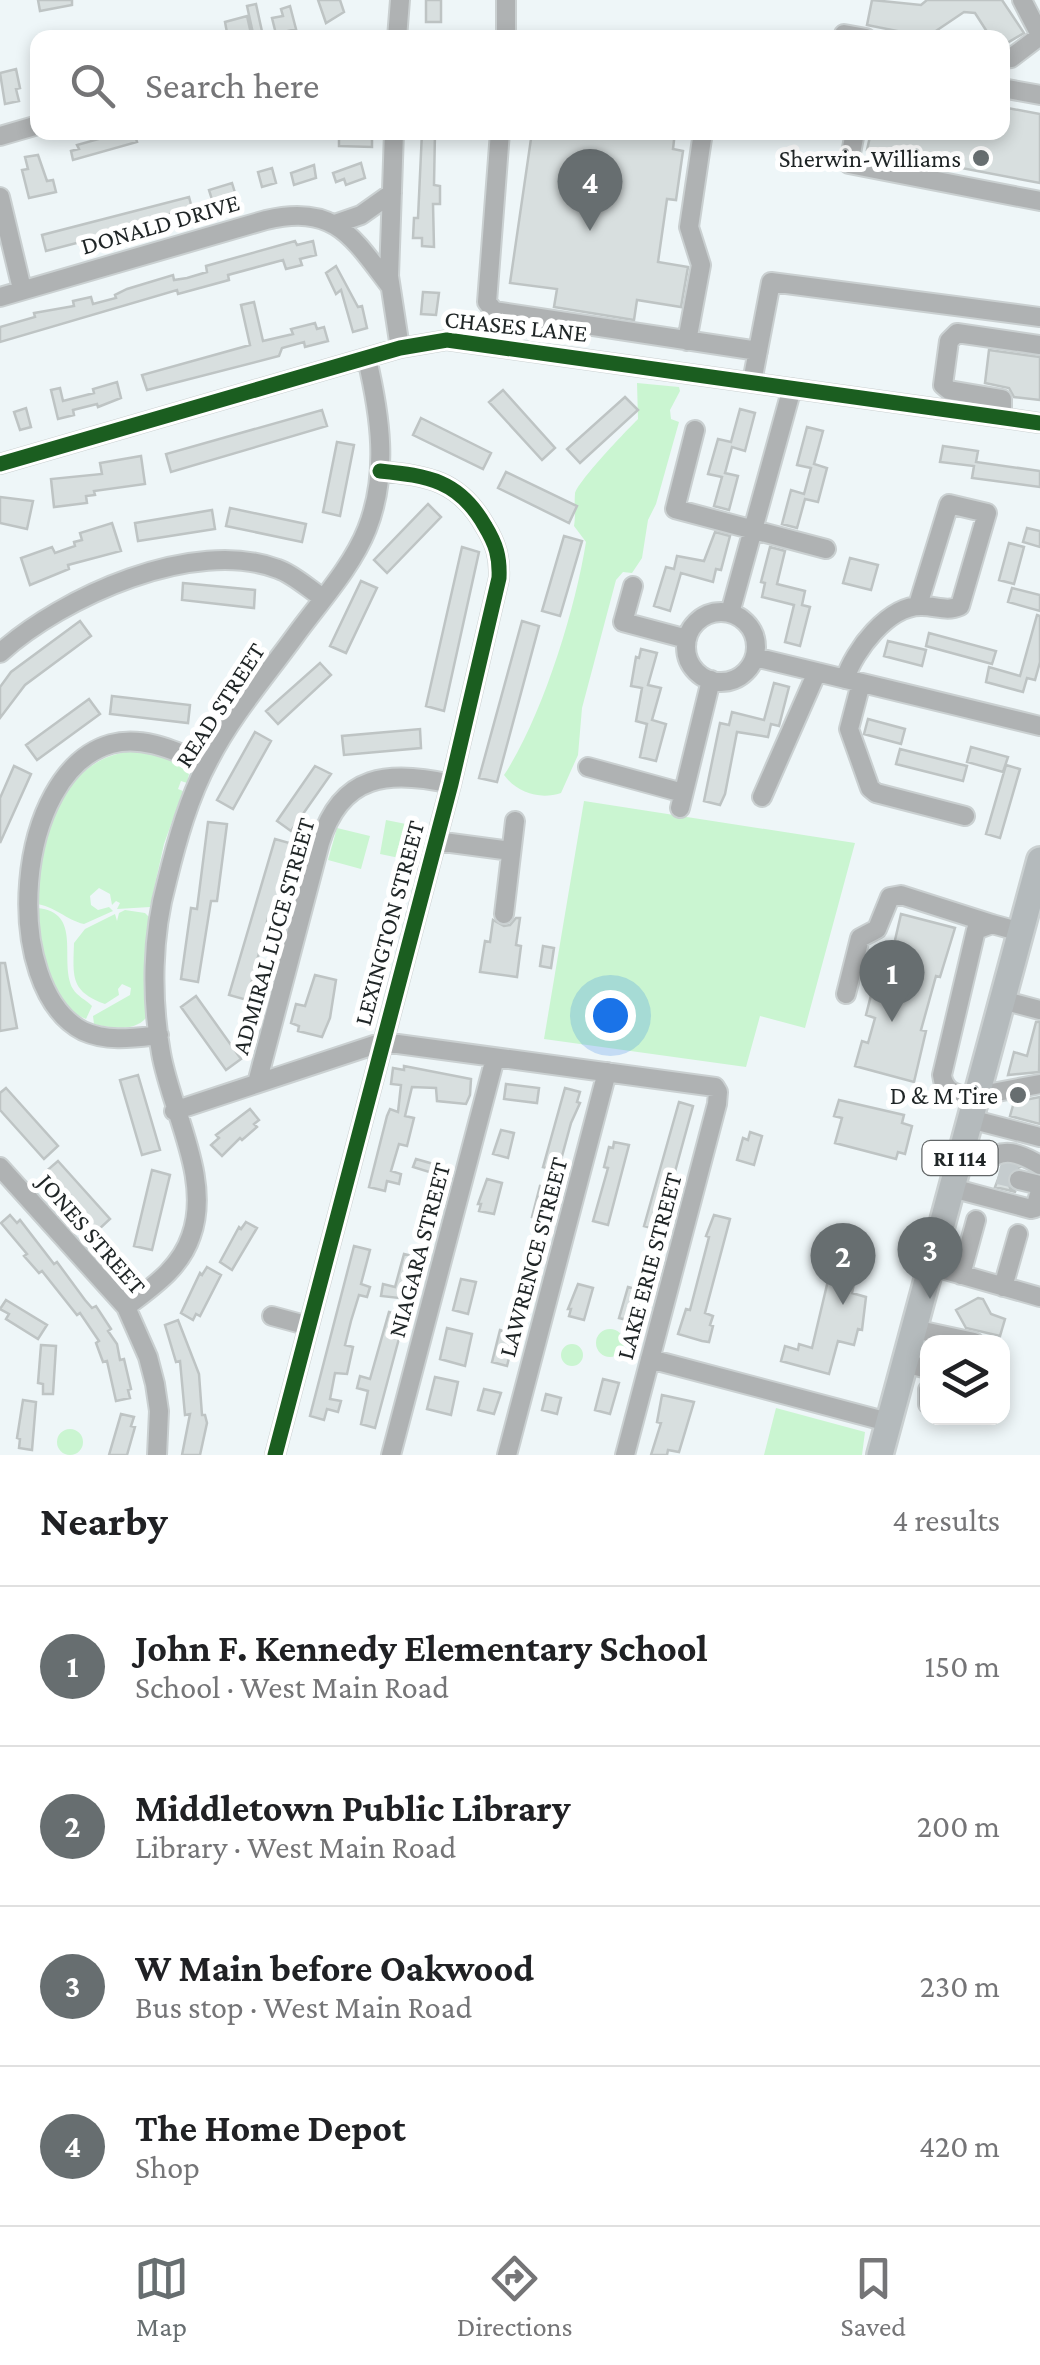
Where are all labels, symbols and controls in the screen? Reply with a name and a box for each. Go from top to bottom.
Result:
search box [30,30,1010,140]
icon: search [65,58,120,113]
text: Search here [145,64,319,106]
place label: Sherwin-Williams [779,145,961,172]
marker: Sherwin-Williams [970,147,992,169]
pin: 4 [558,148,622,231]
street label: DONALD DRIVE [78,188,242,260]
street label: CHASES LANE [443,305,589,347]
street label: READ STREET [170,637,270,772]
street label: ADMIRAL LUCE STREET [226,814,320,1057]
street label: LEXINGTON STREET [349,817,429,1028]
pin: 1 [860,940,924,1022]
your location [585,990,636,1041]
place label: D & M Tire [890,1082,998,1109]
marker: D & M Tire [1007,1084,1029,1106]
road number: RI 114 [922,1141,998,1175]
street label: LAWRENCE STREET [493,1154,573,1360]
street label: NIAGARA STREET [383,1159,455,1340]
street label: JONES STREET [30,1167,152,1301]
street label: LAKE ERIE STREET [611,1169,687,1362]
pin: 3 [898,1216,962,1299]
pin: 2 [810,1222,876,1305]
map controls [920,1335,1010,1425]
button: layers [920,1335,1010,1425]
text: Nearby [40,1497,168,1544]
text: 4 results [892,1502,1000,1538]
text: John F. Kennedy Elementary School [135,1627,708,1669]
text: 1 [67,1648,78,1684]
text: 150 m [924,1648,1000,1684]
text: School · West Main Road [135,1669,449,1705]
text: Middletown Public Library [135,1787,571,1829]
text: 2 [64,1808,81,1844]
text: 200 m [917,1808,1000,1844]
text: Library · West Main Road [135,1829,456,1865]
text: W Main before Oakwood [135,1947,534,1989]
text: 3 [65,1968,80,2004]
text: 230 m [920,1968,1000,2004]
text: Bus stop · West Main Road [135,1989,472,2025]
text: The Home Depot [135,2107,406,2149]
text: 4 [64,2128,81,2164]
text: 420 m [919,2128,1000,2164]
text: Shop [135,2149,200,2185]
tab: Map [134,2251,189,2342]
tab: Directions [457,2251,573,2342]
tab: Saved [840,2251,906,2342]

